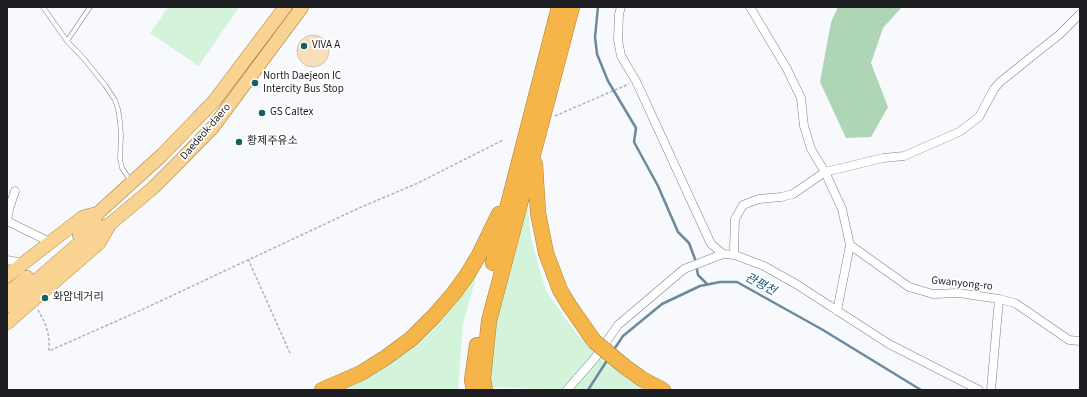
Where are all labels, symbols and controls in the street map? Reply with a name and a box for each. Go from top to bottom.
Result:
place label: VIVA A [312,39,340,53]
marker: VIVA A [299,41,309,51]
place label: North Daejeon IC Intercity Bus Stop [263,70,344,96]
marker: North Daejeon IC Intercity Bus Stop [250,78,260,88]
street label: Daedeok-daero [178,101,234,163]
place label: GS Caltex [270,106,313,120]
marker: GS Caltex [257,108,267,118]
place label: 황제주유소 [247,135,298,149]
marker: 황제주유소 [234,137,244,147]
water label: 관평천 [742,271,778,299]
street label: Gwanyong-ro [931,274,993,294]
place label: 화암네거리 [53,291,104,305]
marker: 화암네거리 [40,293,50,303]

